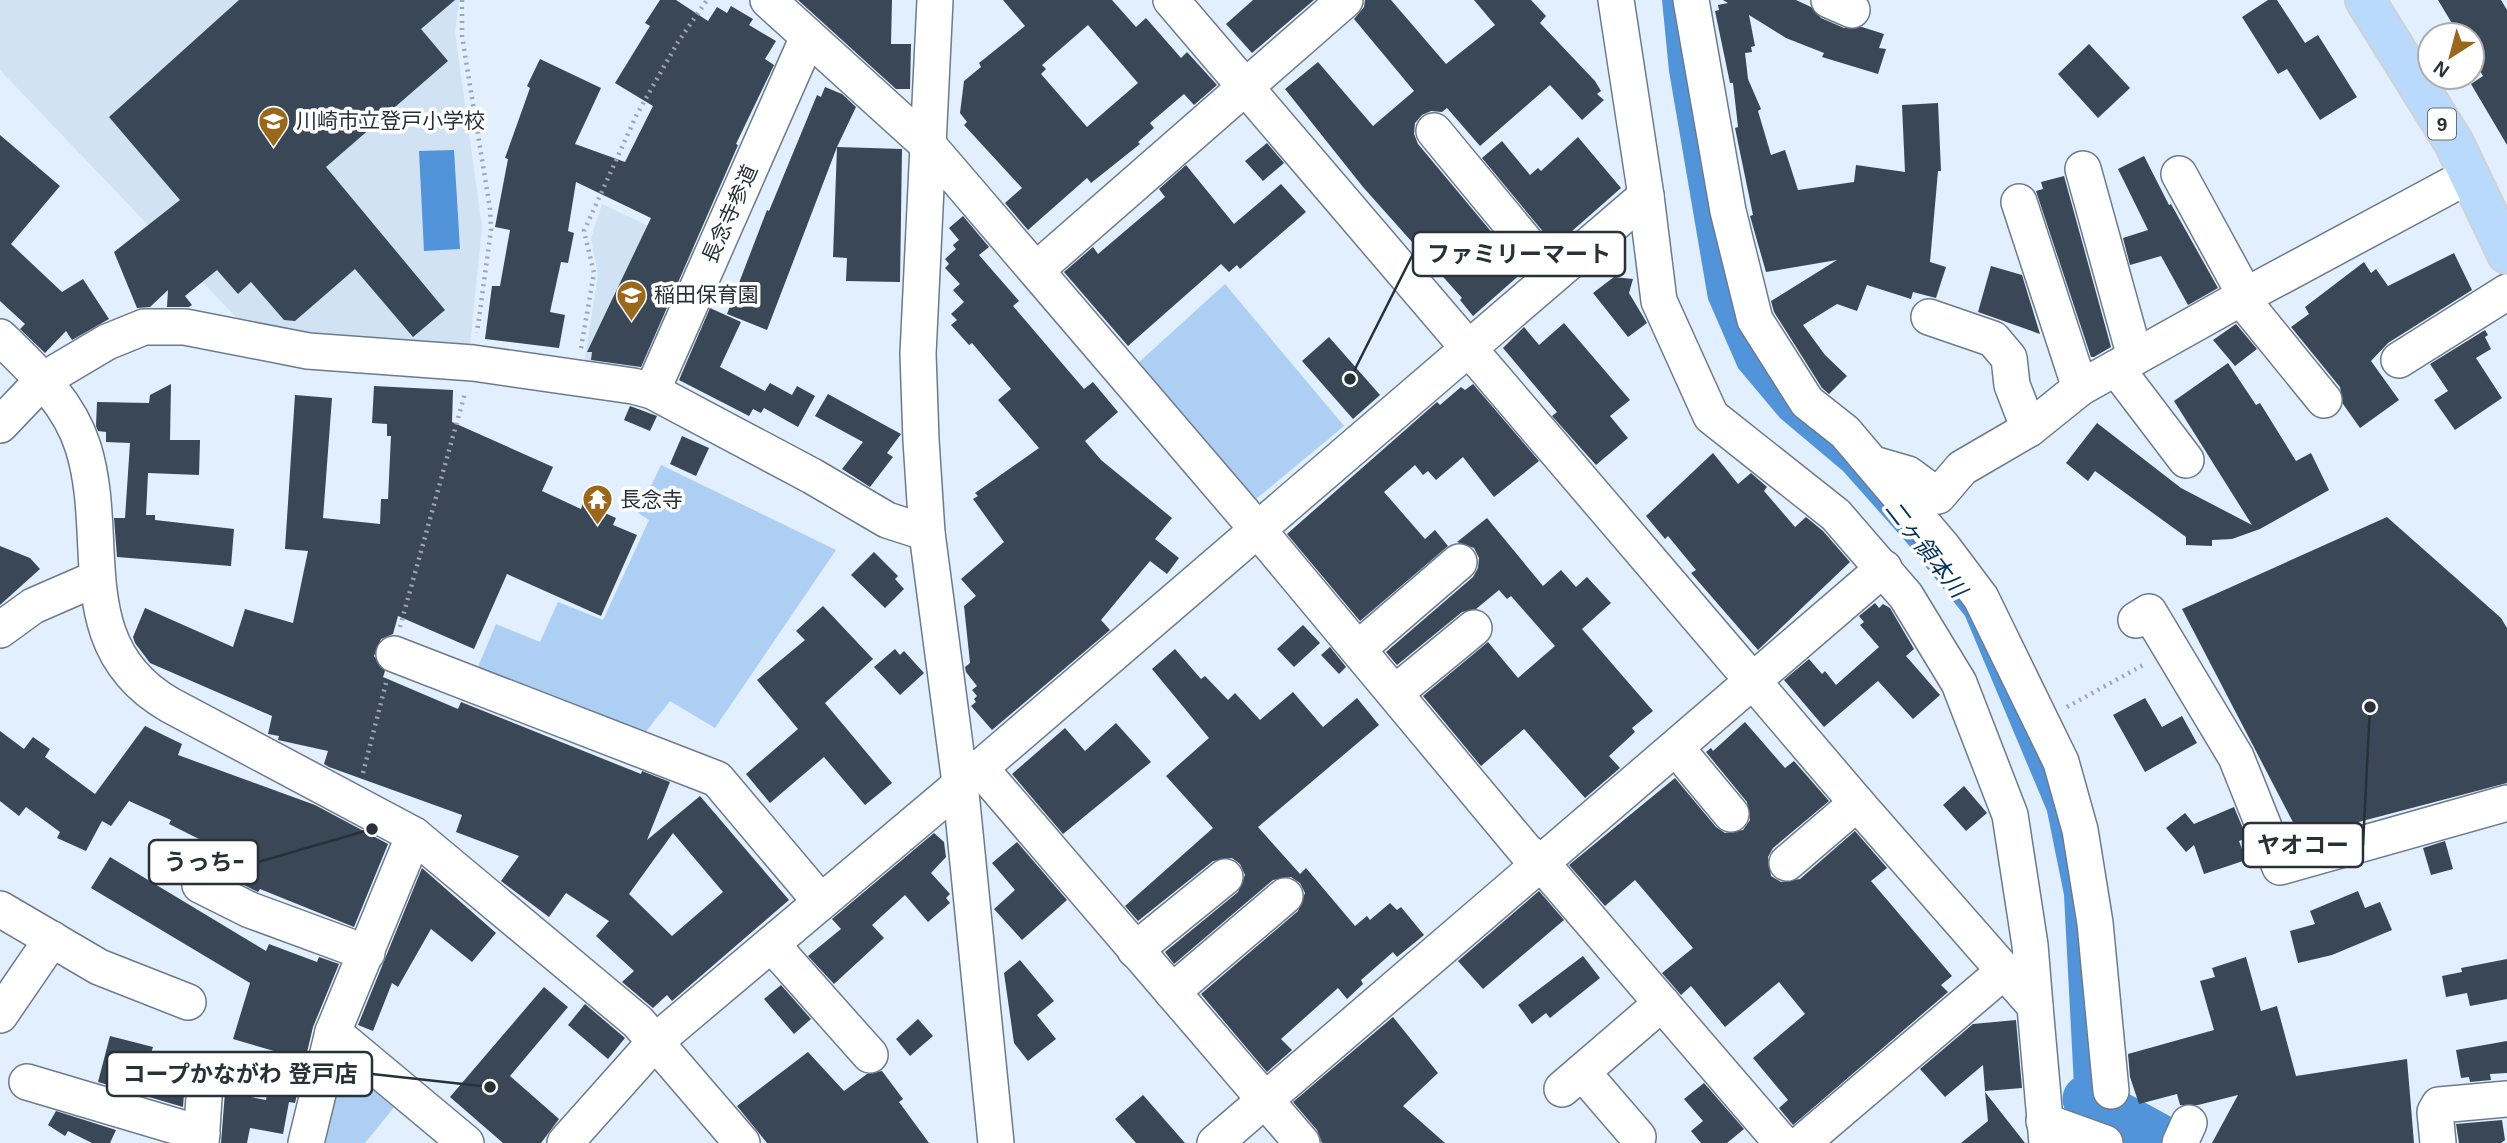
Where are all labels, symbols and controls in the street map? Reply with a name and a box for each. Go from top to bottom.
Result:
north arrow [2416,21,2486,91]
text: N [2430,57,2453,82]
school or university icon: 川崎市立登戸小学校 [256,104,290,148]
road number: 9 [2428,108,2456,140]
place label: 川崎市立登戸小学校 [296,109,485,132]
street label: 長念寺参道 [698,161,761,266]
callout: ファミリーマート [1413,232,1625,276]
text: ファミリーマート [1427,241,1611,267]
school or university icon: 稲田保育園 [614,278,648,322]
place label: 稲田保育園 [654,283,759,306]
temple icon: 長念寺 [580,483,614,527]
place label: 長念寺 [620,488,683,511]
water label: 二ヶ領本川 [1880,496,1973,605]
callout: ヤオコー [2243,823,2363,867]
text: ヤオコー [2257,832,2349,858]
callout: うっちｰ [149,840,258,884]
text: うっちｰ [164,849,244,875]
callout: コープかながわ 登戸店 [107,1052,372,1096]
text: コープかながわ 登戸店 [122,1061,358,1087]

